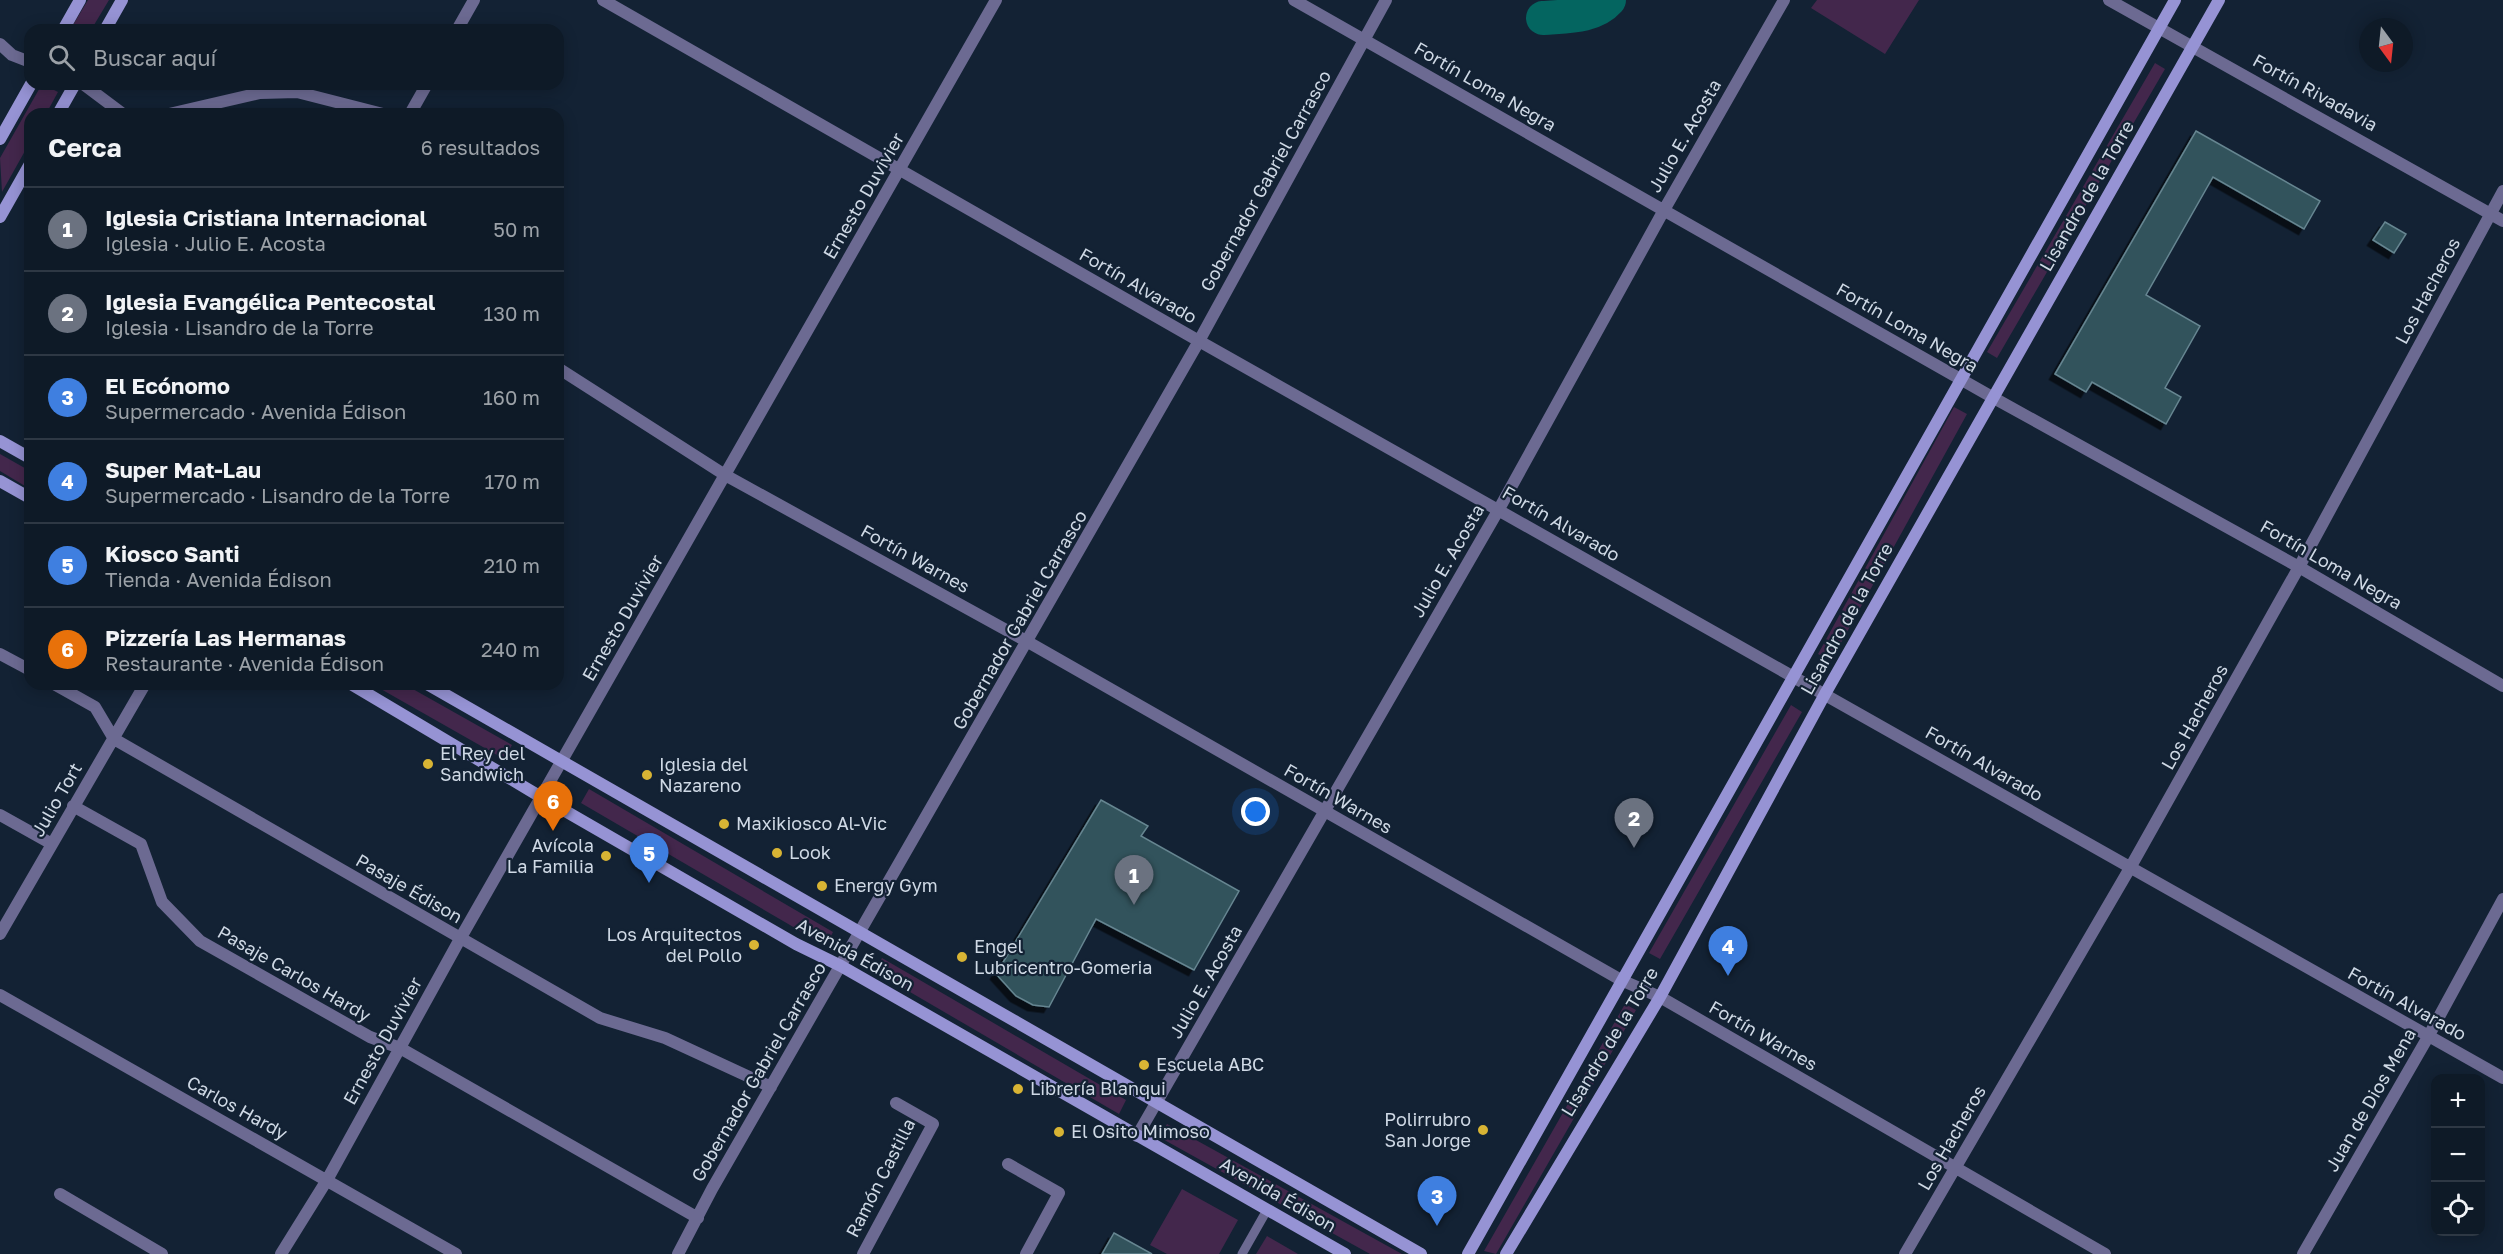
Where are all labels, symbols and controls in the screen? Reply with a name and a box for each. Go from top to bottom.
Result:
north arrow [2359,18,2413,72]
search box [24,24,564,90]
street label: Fortín Loma Negra [1411,37,1560,136]
icon: search [45,41,78,74]
text: Buscar aquí [93,44,216,71]
street label: Fortín Rivadavia [2249,49,2382,135]
street label: Gobernador Gabriel Carrasco [1195,66,1335,295]
street label: Julio E. Acosta [1643,75,1725,196]
street label: Lisandro de la Torre [2034,116,2138,275]
street label: Ernesto Duvivier [818,128,908,263]
text: Cerca [48,132,122,163]
text: 6 resultados [421,135,540,159]
text: Iglesia Cristiana Internacional [105,204,427,231]
text: 1 [62,217,73,241]
text: 50 m [493,217,540,241]
text: Iglesia · Julio E. Acosta [105,231,326,255]
street label: Los Hacheros [2390,234,2464,347]
street label: Fortín Alvarado [1076,243,1201,328]
street label: Fortín Loma Negra [1833,278,1982,377]
text: Iglesia Evangélica Pentecostal [105,288,435,315]
text: 2 [61,301,74,325]
text: 130 m [484,301,540,325]
text: Iglesia · Lisandro de la Torre [105,315,374,339]
text: El Ecónomo [105,372,230,399]
text: 3 [61,385,74,409]
text: 160 m [483,385,540,409]
text: Supermercado · Avenida Édison [105,399,406,423]
text: Super Mat-Lau [105,456,261,483]
text: 4 [61,469,74,493]
text: 170 m [485,469,540,493]
street label: Fortín Alvarado [1499,481,1624,566]
text: Supermercado · Lisandro de la Torre [105,483,450,507]
street label: Julio E. Acosta [1406,500,1488,621]
street label: Gobernador Gabriel Carrasco [947,506,1091,733]
street label: Fortín Loma Negra [2257,515,2406,614]
street label: Fortín Warnes [857,519,974,597]
street label: Lisandro de la Torre [1795,539,1897,698]
text: Kiosco Santi [105,540,240,567]
street label: Ernesto Duvivier [577,550,667,685]
text: 5 [61,553,74,577]
text: 210 m [484,553,540,577]
text: Tienda · Avenida Édison [105,567,332,591]
text: Pizzería Las Hermanas [105,624,346,651]
text: 6 [61,637,74,661]
text: 240 m [481,637,540,661]
text: Restaurante · Avenida Édison [105,651,384,675]
street label: Los Hacheros [2156,660,2232,773]
street label: Fortín Alvarado [1922,721,2047,806]
place label: El Rey del Sandwich [440,742,525,785]
place label: Iglesia del Nazareno [659,753,748,796]
marker: El Rey del Sandwich [421,757,435,771]
street label: Fortín Warnes [1281,758,1396,838]
street label: Julio Tort [26,759,86,840]
marker: Iglesia del Nazareno [640,768,654,782]
pin: 6 [534,782,572,831]
your location [1241,797,1270,826]
pin: 2 [1614,798,1654,848]
place label: Maxikiosco Al-Vic [736,812,887,834]
marker: Maxikiosco Al-Vic [717,817,731,831]
place label: Avícola La Familia [507,834,594,877]
pin: 5 [630,834,668,883]
place label: Look [789,841,831,863]
marker: Look [770,846,784,860]
street label: Pasaje Édison [352,849,467,928]
marker: Avícola La Familia [599,849,613,863]
pin: 1 [1114,856,1154,905]
place label: Energy Gym [834,874,938,896]
marker: Energy Gym [815,879,829,893]
street label: Avenida Édison [793,913,918,995]
street label: Pasaje Carlos Hardy [214,920,375,1026]
street label: Julio E. Acosta [1164,921,1246,1042]
place label: Los Arquitectos del Pollo [606,923,742,966]
pin: 4 [1708,926,1748,976]
place label: Engel Lubricentro-Gomeria [974,935,1152,978]
marker: Los Arquitectos del Pollo [747,938,761,952]
marker: Engel Lubricentro-Gomeria [955,950,969,964]
street label: Gobernador Gabriel Carrasco [686,958,830,1185]
street label: Fortín Alvarado [2344,962,2471,1045]
street label: Lisandro de la Torre [1556,963,1662,1120]
street label: Ernesto Duvivier [338,973,426,1108]
street label: Fortín Warnes [1706,995,1821,1075]
street label: Juan de Dios Mena [2320,1024,2420,1175]
place label: Escuela ABC [1156,1053,1264,1075]
marker: Escuela ABC [1137,1058,1151,1072]
street label: Carlos Hardy [183,1070,292,1144]
map controls [2431,1074,2485,1236]
button: + [2431,1074,2485,1128]
place label: Librería Blanqui [1030,1077,1166,1099]
street label: Los Hacheros [1912,1081,1990,1194]
marker: Librería Blanqui [1011,1082,1025,1096]
place label: Polirrubro San Jorge [1384,1108,1471,1151]
street label: Ramón Castilla [841,1115,919,1241]
place label: El Osito Mimoso [1071,1120,1210,1142]
marker: Polirrubro San Jorge [1476,1123,1490,1137]
marker: El Osito Mimoso [1052,1125,1066,1139]
button: − [2431,1128,2485,1182]
street label: Avenida Édison [1216,1152,1341,1236]
pin: 3 [1418,1176,1456,1226]
button: locate [2431,1182,2485,1236]

